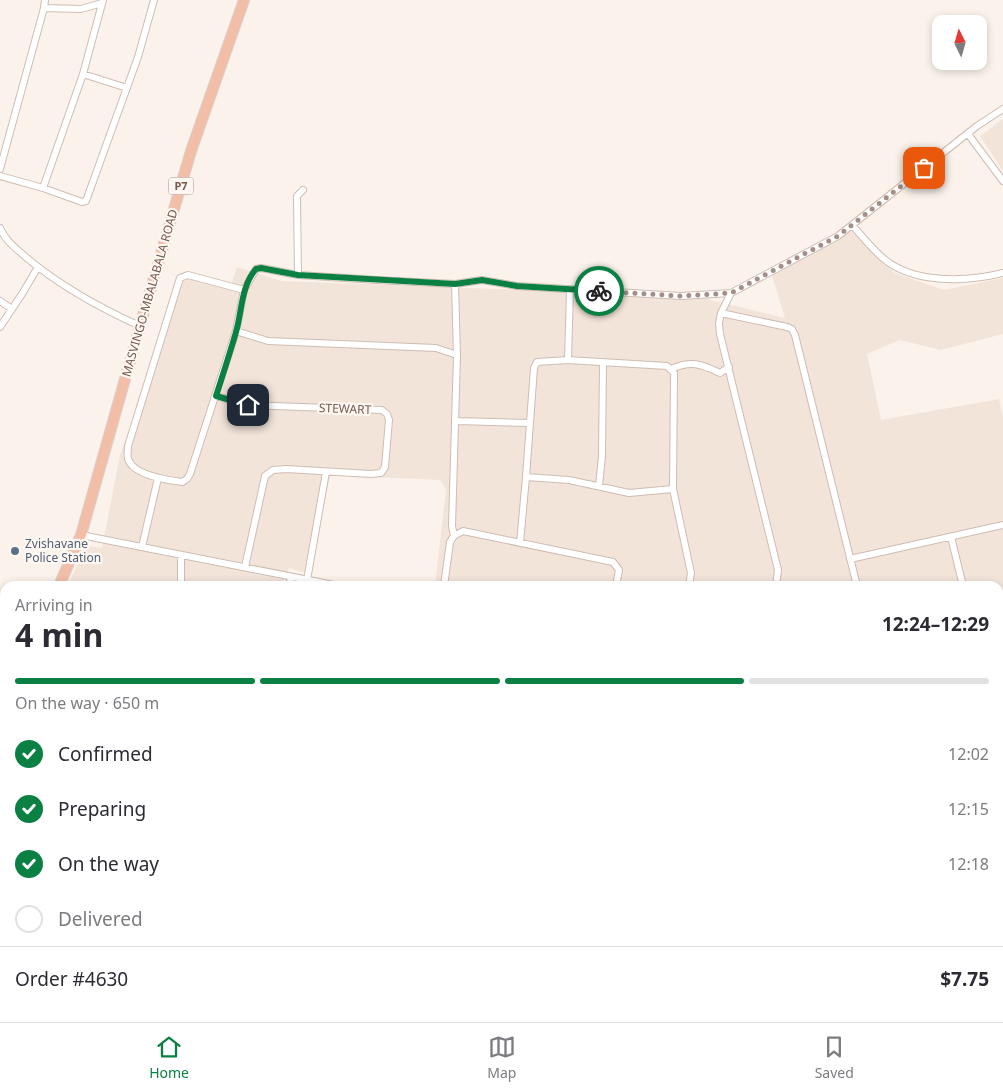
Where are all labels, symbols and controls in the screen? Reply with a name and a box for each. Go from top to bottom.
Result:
north arrow [932,15,988,70]
map controls [932,15,987,70]
pin [903,147,945,189]
icon: bag [910,154,938,182]
road number: P7 [168,178,194,195]
street label: MASVINGO-MBALABALA ROAD [117,207,182,379]
courier [574,266,624,316]
icon: bike [585,277,613,305]
pin [227,384,269,426]
icon: home [234,391,262,419]
street label: STEWART [319,399,372,418]
place label: Zvishavane Police Station [25,535,101,566]
marker: Zvishavane Police Station [9,545,21,557]
text: Arriving in [15,594,93,616]
text: 12:24–12:29 [882,611,989,637]
text: 4 min [15,613,103,656]
text: On the way · 650 m [15,692,159,714]
icon: check [15,740,43,768]
text: Confirmed [58,741,153,767]
text: 12:02 [948,743,989,765]
icon: check [15,795,43,823]
text: Preparing [58,796,146,822]
text: 12:15 [948,798,989,820]
icon: check [15,850,43,878]
text: On the way [58,851,159,877]
text: 12:18 [948,853,989,875]
text: Delivered [58,906,143,932]
text: Order #4630 [15,966,128,992]
text: $7.75 [940,966,989,992]
tab: Home [149,1033,189,1082]
tab: Map [487,1033,516,1082]
tab: Saved [815,1033,854,1082]

